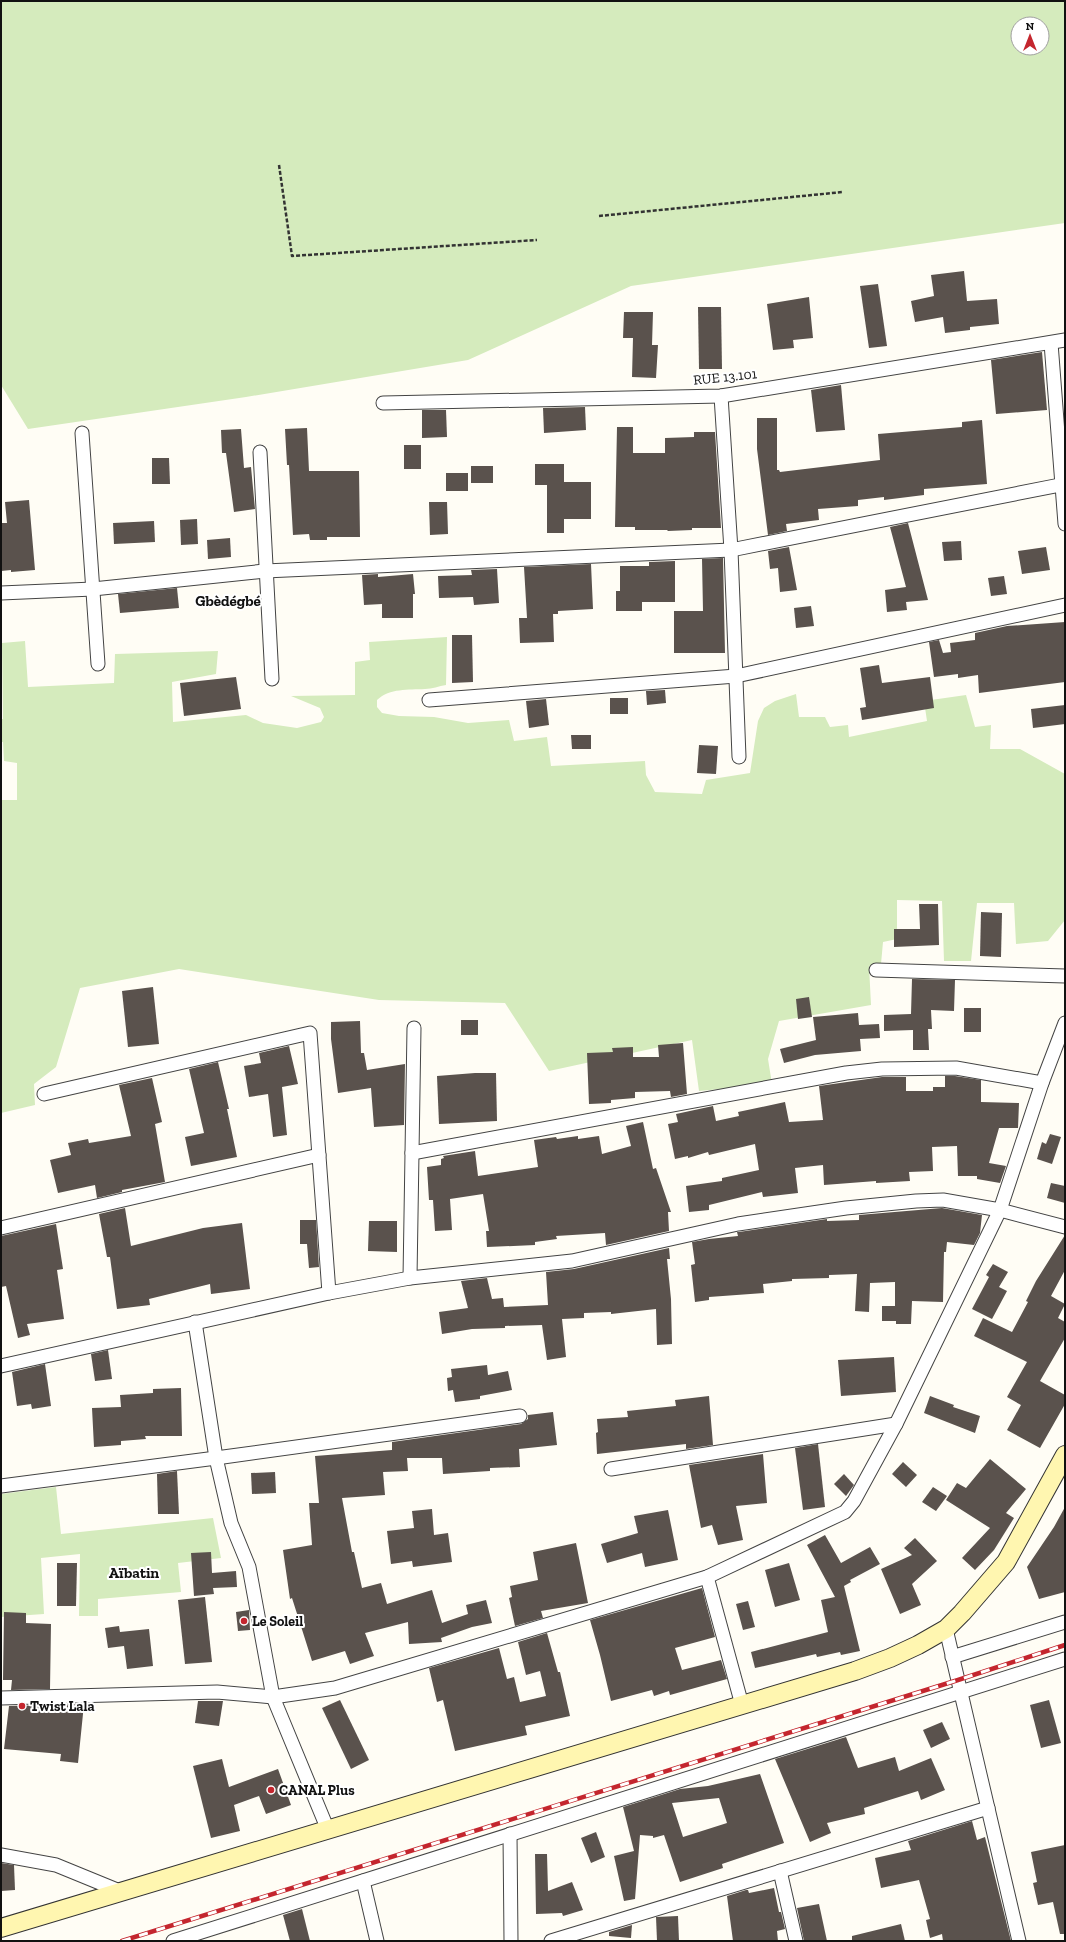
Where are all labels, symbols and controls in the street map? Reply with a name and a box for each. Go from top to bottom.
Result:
north arrow [1010,16,1050,56]
text: N [1026,20,1035,33]
street label: RUE 13.101 [692,365,758,389]
district label: Gbèdégbé [195,592,261,610]
district label: Aïbatin [109,1564,159,1582]
place label: Le Soleil [252,1613,303,1630]
marker: Le Soleil [239,1616,249,1626]
place label: Twist Lala [30,1698,95,1715]
marker: Twist Lala [17,1701,27,1711]
place label: CANAL Plus [279,1782,355,1799]
marker: CANAL Plus [266,1785,276,1795]

